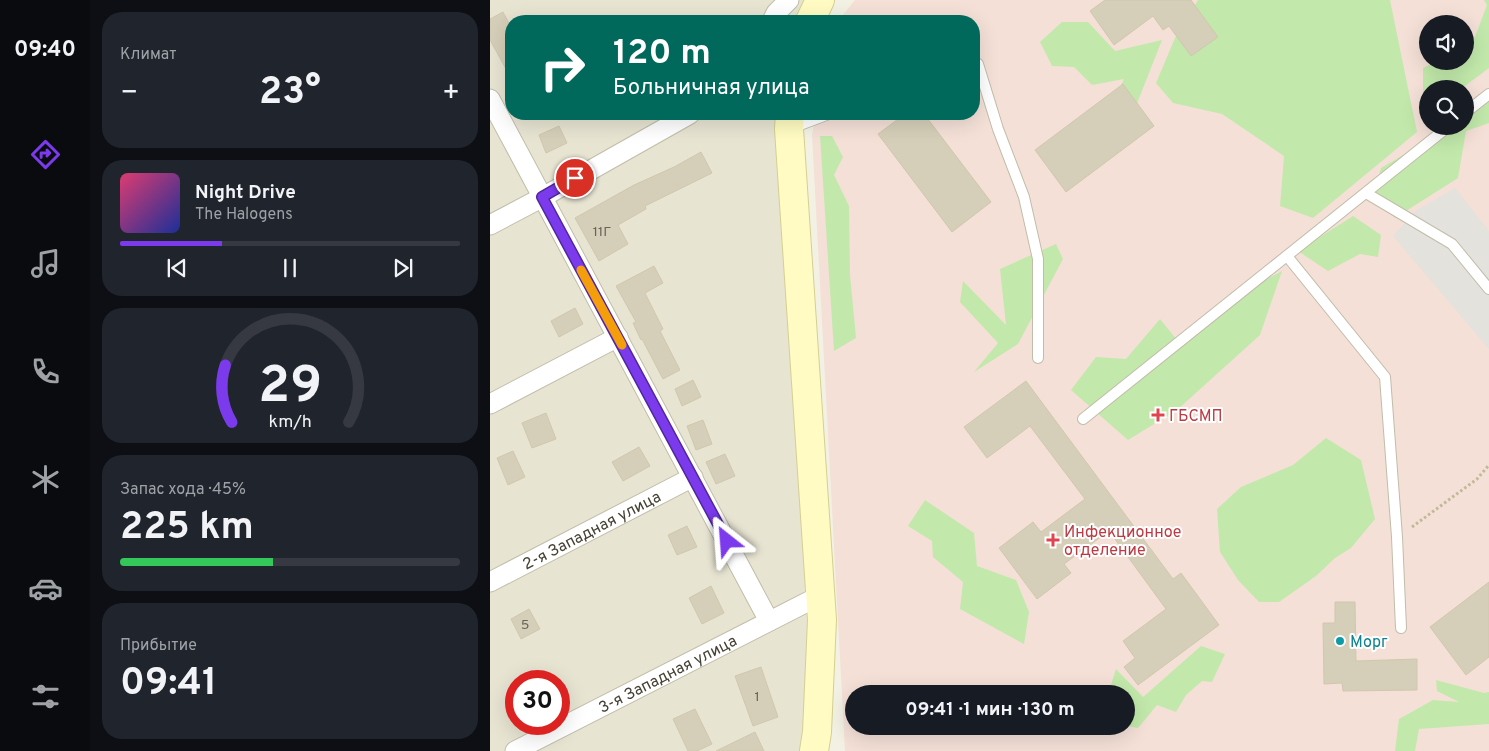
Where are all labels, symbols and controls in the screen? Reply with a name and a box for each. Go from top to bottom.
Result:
map controls [1419,15,1474,135]
button: sound [1419,15,1474,70]
text: 120 m [613,32,711,76]
icon: right [530,35,595,100]
text: 09:40 [14,37,76,64]
text: Климат [120,45,177,65]
text: 23° [259,69,321,118]
text: Больничная улица [613,75,809,102]
text: − [120,76,138,112]
text: + [442,76,460,112]
button: search [1419,80,1474,135]
icon: directions [28,137,63,172]
pin [554,157,596,199]
icon: arrive [561,164,589,192]
text: Night Drive [195,181,296,205]
text: The Halogens [195,205,293,225]
house number: 11Г [593,224,611,241]
icon: music [28,246,63,281]
icon: previous [163,254,191,282]
icon: pause [276,254,304,282]
icon: next [389,254,417,282]
icon: phone [28,354,63,389]
text: 29 [258,355,322,421]
place label: ГБСМП [1169,407,1223,427]
marker: ГБСМП [1151,408,1165,422]
text: km/h [268,411,312,434]
icon: climate [28,462,63,497]
text: Запас хода · 45% [120,480,246,500]
street label: 2-я Западная улица [520,487,665,575]
text: 225 km [120,504,254,553]
position arrow [700,514,752,566]
place label: Инфекционное отделение [1064,523,1181,561]
marker: Инфекционное отделение [1046,533,1060,547]
icon: car [28,571,63,606]
house number: 5 [521,617,529,634]
street label: 3-я Западная улица [596,632,741,719]
place label: Морг [1350,633,1388,653]
marker: Морг [1334,635,1346,647]
text: Прибытие [120,636,197,656]
text: 09:41 [120,660,217,709]
speed limit sign: 30 [505,670,570,735]
icon: filters [28,679,63,714]
house number: 1 [754,689,760,706]
text: 09:41 · 1 мин · 130 m [905,698,1075,722]

